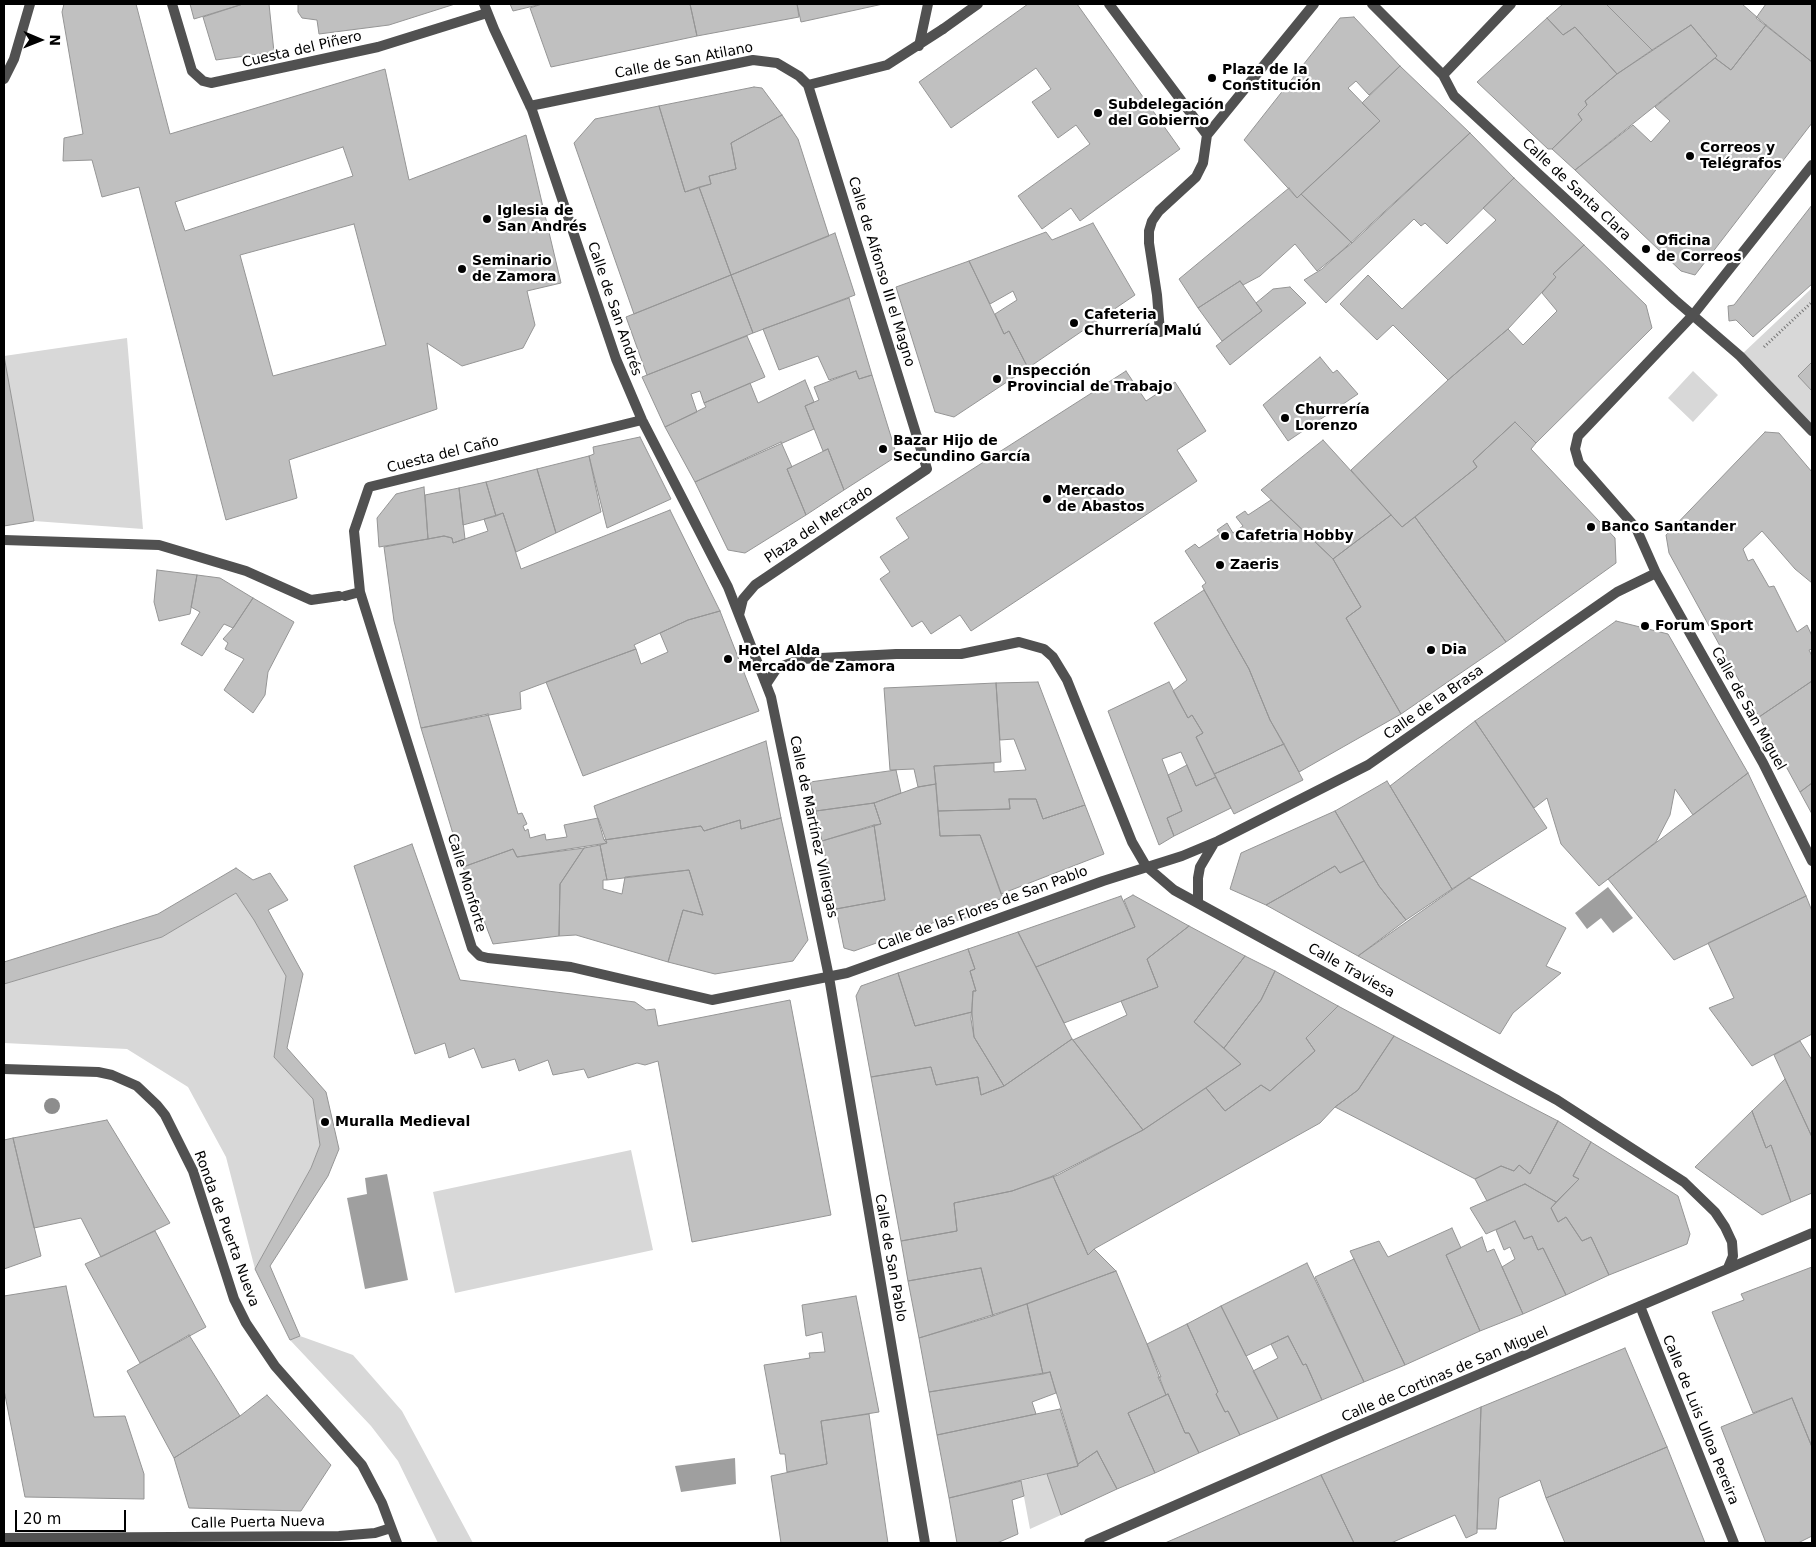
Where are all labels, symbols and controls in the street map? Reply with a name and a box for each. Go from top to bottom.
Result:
north arrow [15,15,65,65]
street label: Cuesta del Piñero [240,28,364,72]
text: N [47,34,63,46]
street label: Calle de San Atilano [613,39,755,83]
place label: Plaza de la Constitución [1222,62,1321,94]
marker: Plaza de la Constitución [1206,72,1218,84]
place label: Subdelegación del Gobierno [1108,97,1224,130]
marker: Subdelegación del Gobierno [1092,107,1104,119]
street label: Calle de Santa Clara [1518,135,1634,245]
place label: Correos y Telégrafos [1700,140,1782,172]
marker: Correos y Telégrafos [1684,150,1696,162]
street label: Calle de Alfonso III el Magno [844,175,918,369]
place label: Iglesia de San Andrés [497,203,587,236]
marker: Iglesia de San Andrés [481,213,493,225]
place label: Oficina de Correos [1656,233,1742,266]
street label: Calle de San Andrés [583,240,645,378]
marker: Oficina de Correos [1640,243,1652,255]
place label: Seminario de Zamora [472,253,557,286]
marker: Seminario de Zamora [456,263,468,275]
place label: Cafeteria Churrería Malú [1084,307,1202,340]
marker: Cafeteria Churrería Malú [1068,317,1080,329]
place label: Inspección Provincial de Trabajo [1007,363,1173,396]
marker: Inspección Provincial de Trabajo [991,373,1003,385]
place label: Churrería Lorenzo [1295,402,1370,434]
marker: Churrería Lorenzo [1279,412,1291,424]
street label: Cuesta del Caño [385,433,501,477]
place label: Bazar Hijo de Secundino García [893,433,1030,466]
marker: Bazar Hijo de Secundino García [877,443,889,455]
street label: Plaza del Mercado [762,483,876,567]
place label: Mercado de Abastos [1057,483,1145,516]
marker: Mercado de Abastos [1041,493,1053,505]
place label: Banco Santander [1601,519,1736,535]
marker: Banco Santander [1585,521,1597,533]
place label: Cafetria Hobby [1235,528,1354,544]
marker: Cafetria Hobby [1219,530,1231,542]
place label: Zaeris [1230,557,1279,573]
marker: Zaeris [1214,559,1226,571]
place label: Forum Sport [1655,618,1753,634]
marker: Forum Sport [1639,620,1651,632]
place label: Dia [1441,642,1467,658]
place label: Hotel Alda Mercado de Zamora [738,643,895,676]
marker: Dia [1425,644,1437,656]
street label: Calle de San Miguel [1707,645,1789,773]
marker: Hotel Alda Mercado de Zamora [722,653,734,665]
street label: Calle de la Brasa [1381,662,1487,744]
street label: Calle de Martínez Villergas [785,734,841,920]
street label: Calle Monforte [443,832,489,934]
street label: Calle de las Flores de San Pablo [876,863,1090,955]
street label: Calle Traviesa [1305,940,1397,1002]
place label: Muralla Medieval [335,1114,470,1130]
marker: Muralla Medieval [319,1116,331,1128]
street label: Ronda de Puerta Nueva [190,1149,262,1309]
street label: Calle de San Pablo [870,1193,910,1323]
street label: Calle de Cortinas de San Miguel [1339,1324,1551,1426]
street label: Calle de Luis Ulloa Pereira [1658,1333,1742,1507]
scale bar [18,1500,129,1532]
text: 20 m [23,1510,61,1528]
street label: Calle Puerta Nueva [191,1513,325,1533]

